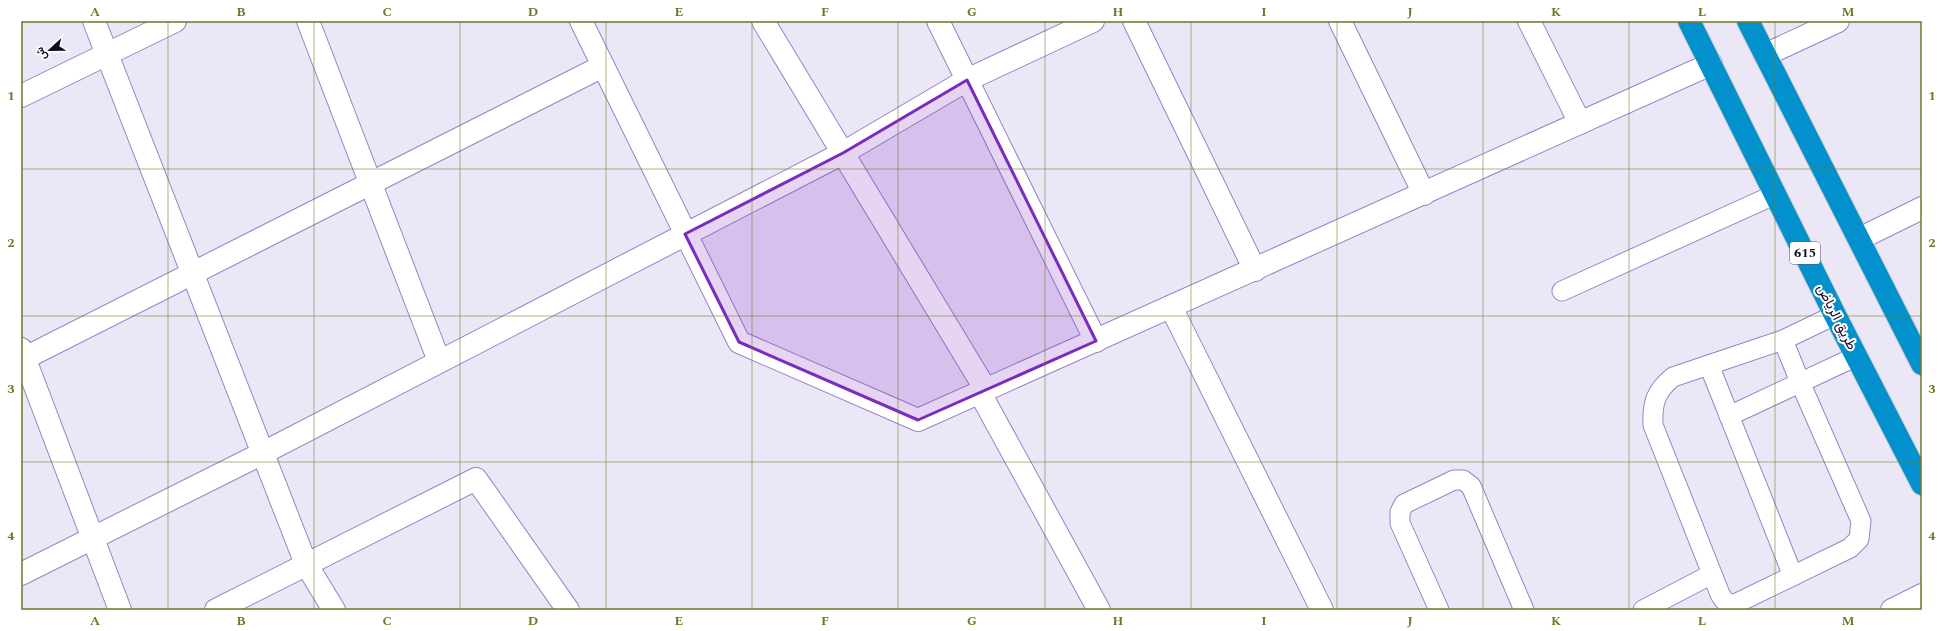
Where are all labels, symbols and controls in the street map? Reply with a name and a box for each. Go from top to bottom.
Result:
text: A [90,2,100,22]
text: B [236,2,246,22]
text: C [382,2,392,22]
text: D [528,2,538,22]
text: E [675,2,684,22]
text: F [821,2,829,22]
text: G [967,2,977,22]
text: H [1113,2,1124,22]
text: I [1261,2,1267,22]
text: J [1407,2,1413,22]
text: K [1551,2,1561,22]
text: L [1698,2,1706,22]
text: M [1842,2,1855,22]
north arrow [30,30,70,70]
text: ش [31,44,52,63]
text: 1 [7,86,15,106]
text: 1 [1928,86,1936,106]
text: 2 [7,233,15,253]
text: 2 [1928,233,1936,253]
road number: 615 [1790,242,1820,264]
street label: طريق الرياض [1811,280,1863,354]
text: 3 [7,379,15,399]
text: 3 [1928,379,1936,399]
text: 4 [7,526,15,546]
text: 4 [1928,526,1936,546]
text: A [90,611,100,631]
text: B [236,611,246,631]
text: C [382,611,392,631]
text: D [528,611,538,631]
text: E [675,611,684,631]
text: F [821,611,829,631]
text: G [967,611,977,631]
text: H [1113,611,1124,631]
text: I [1261,611,1267,631]
text: J [1407,611,1413,631]
text: K [1551,611,1561,631]
text: L [1698,611,1706,631]
text: M [1842,611,1855,631]

